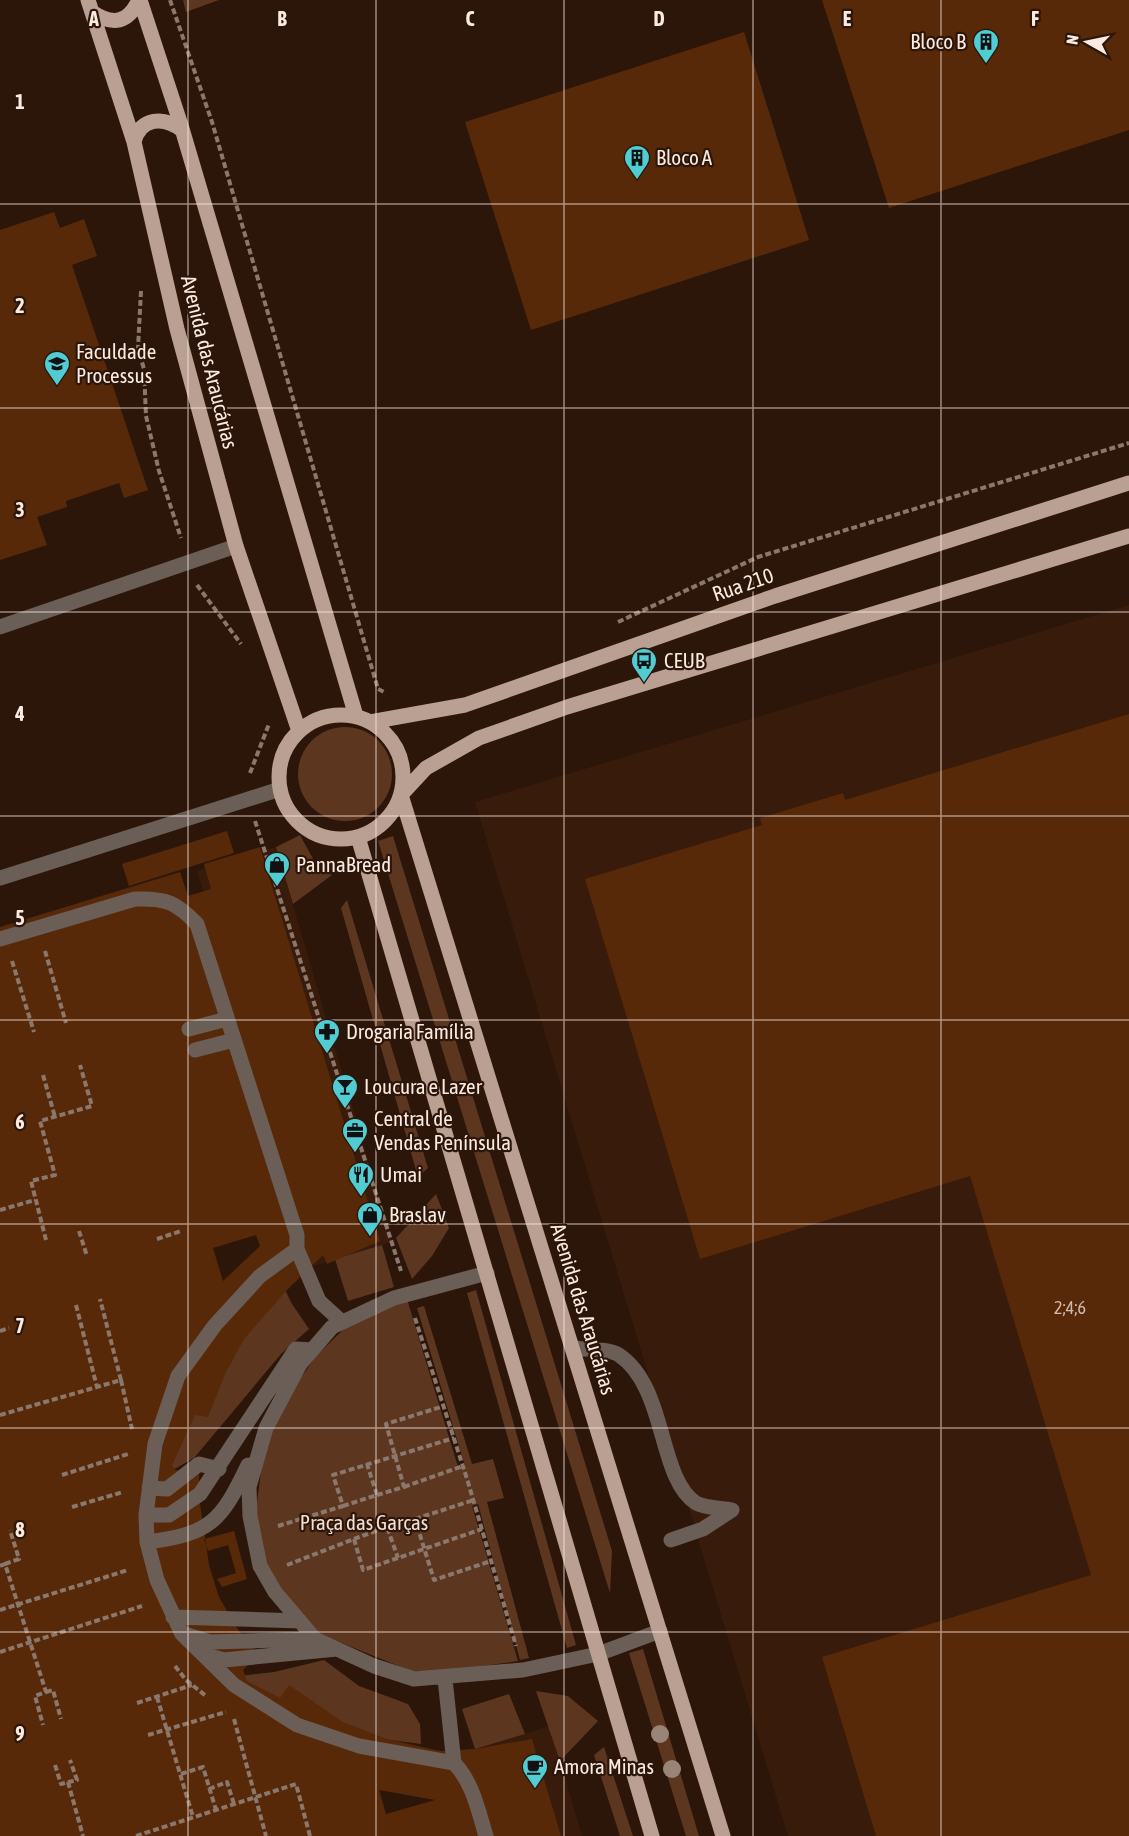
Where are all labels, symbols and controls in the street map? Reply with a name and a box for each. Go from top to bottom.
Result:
text: A [88,7,99,30]
text: B [277,7,287,30]
text: C [466,7,475,30]
text: D [653,7,665,30]
text: E [843,7,852,30]
text: F [1031,7,1039,30]
north arrow [1057,12,1117,72]
building icon: Bloco B [971,27,1001,65]
place label: Bloco B [910,29,966,53]
text: N [1063,34,1082,46]
text: 1 [15,90,25,113]
building icon: Bloco A [622,143,652,181]
place label: Bloco A [656,145,713,169]
street label: Avenida das Araucárias [177,273,243,451]
text: 2 [15,294,25,317]
place label: Faculdade Processus [76,339,156,387]
school or university icon: Faculdade Processus [42,349,72,387]
text: 3 [15,498,25,521]
street label: Rua 210 [709,562,776,606]
bus stop icon: CEUB [629,646,659,684]
place label: CEUB [664,648,705,672]
text: 4 [14,702,25,725]
shop icon: PannaBread [262,850,292,888]
place label: PannaBread [296,852,391,876]
text: 5 [15,906,25,929]
pharmacy icon: Drogaria Família [312,1017,342,1055]
place label: Drogaria Família [346,1019,474,1043]
bar icon: Loucura e Lazer [330,1072,360,1110]
place label: Loucura e Lazer [364,1074,483,1098]
place label: Central de Vendas Península [374,1106,511,1154]
text: 6 [15,1110,25,1133]
office icon: Central de Vendas Península [340,1116,370,1154]
restaurant icon: Umai [346,1160,376,1198]
place label: Umai [380,1162,422,1186]
shop icon: Braslav [355,1200,385,1238]
place label: Braslav [389,1202,446,1226]
street label: Avenida das Araucárias [547,1220,621,1397]
house number: 2;4;6 [1054,1297,1086,1318]
text: 7 [15,1314,25,1337]
park label: Praça das Garças [300,1510,428,1534]
text: 8 [15,1518,25,1541]
text: 9 [15,1722,25,1745]
cafe icon: Amora Minas [520,1752,550,1790]
place label: Amora Minas [554,1754,654,1778]

